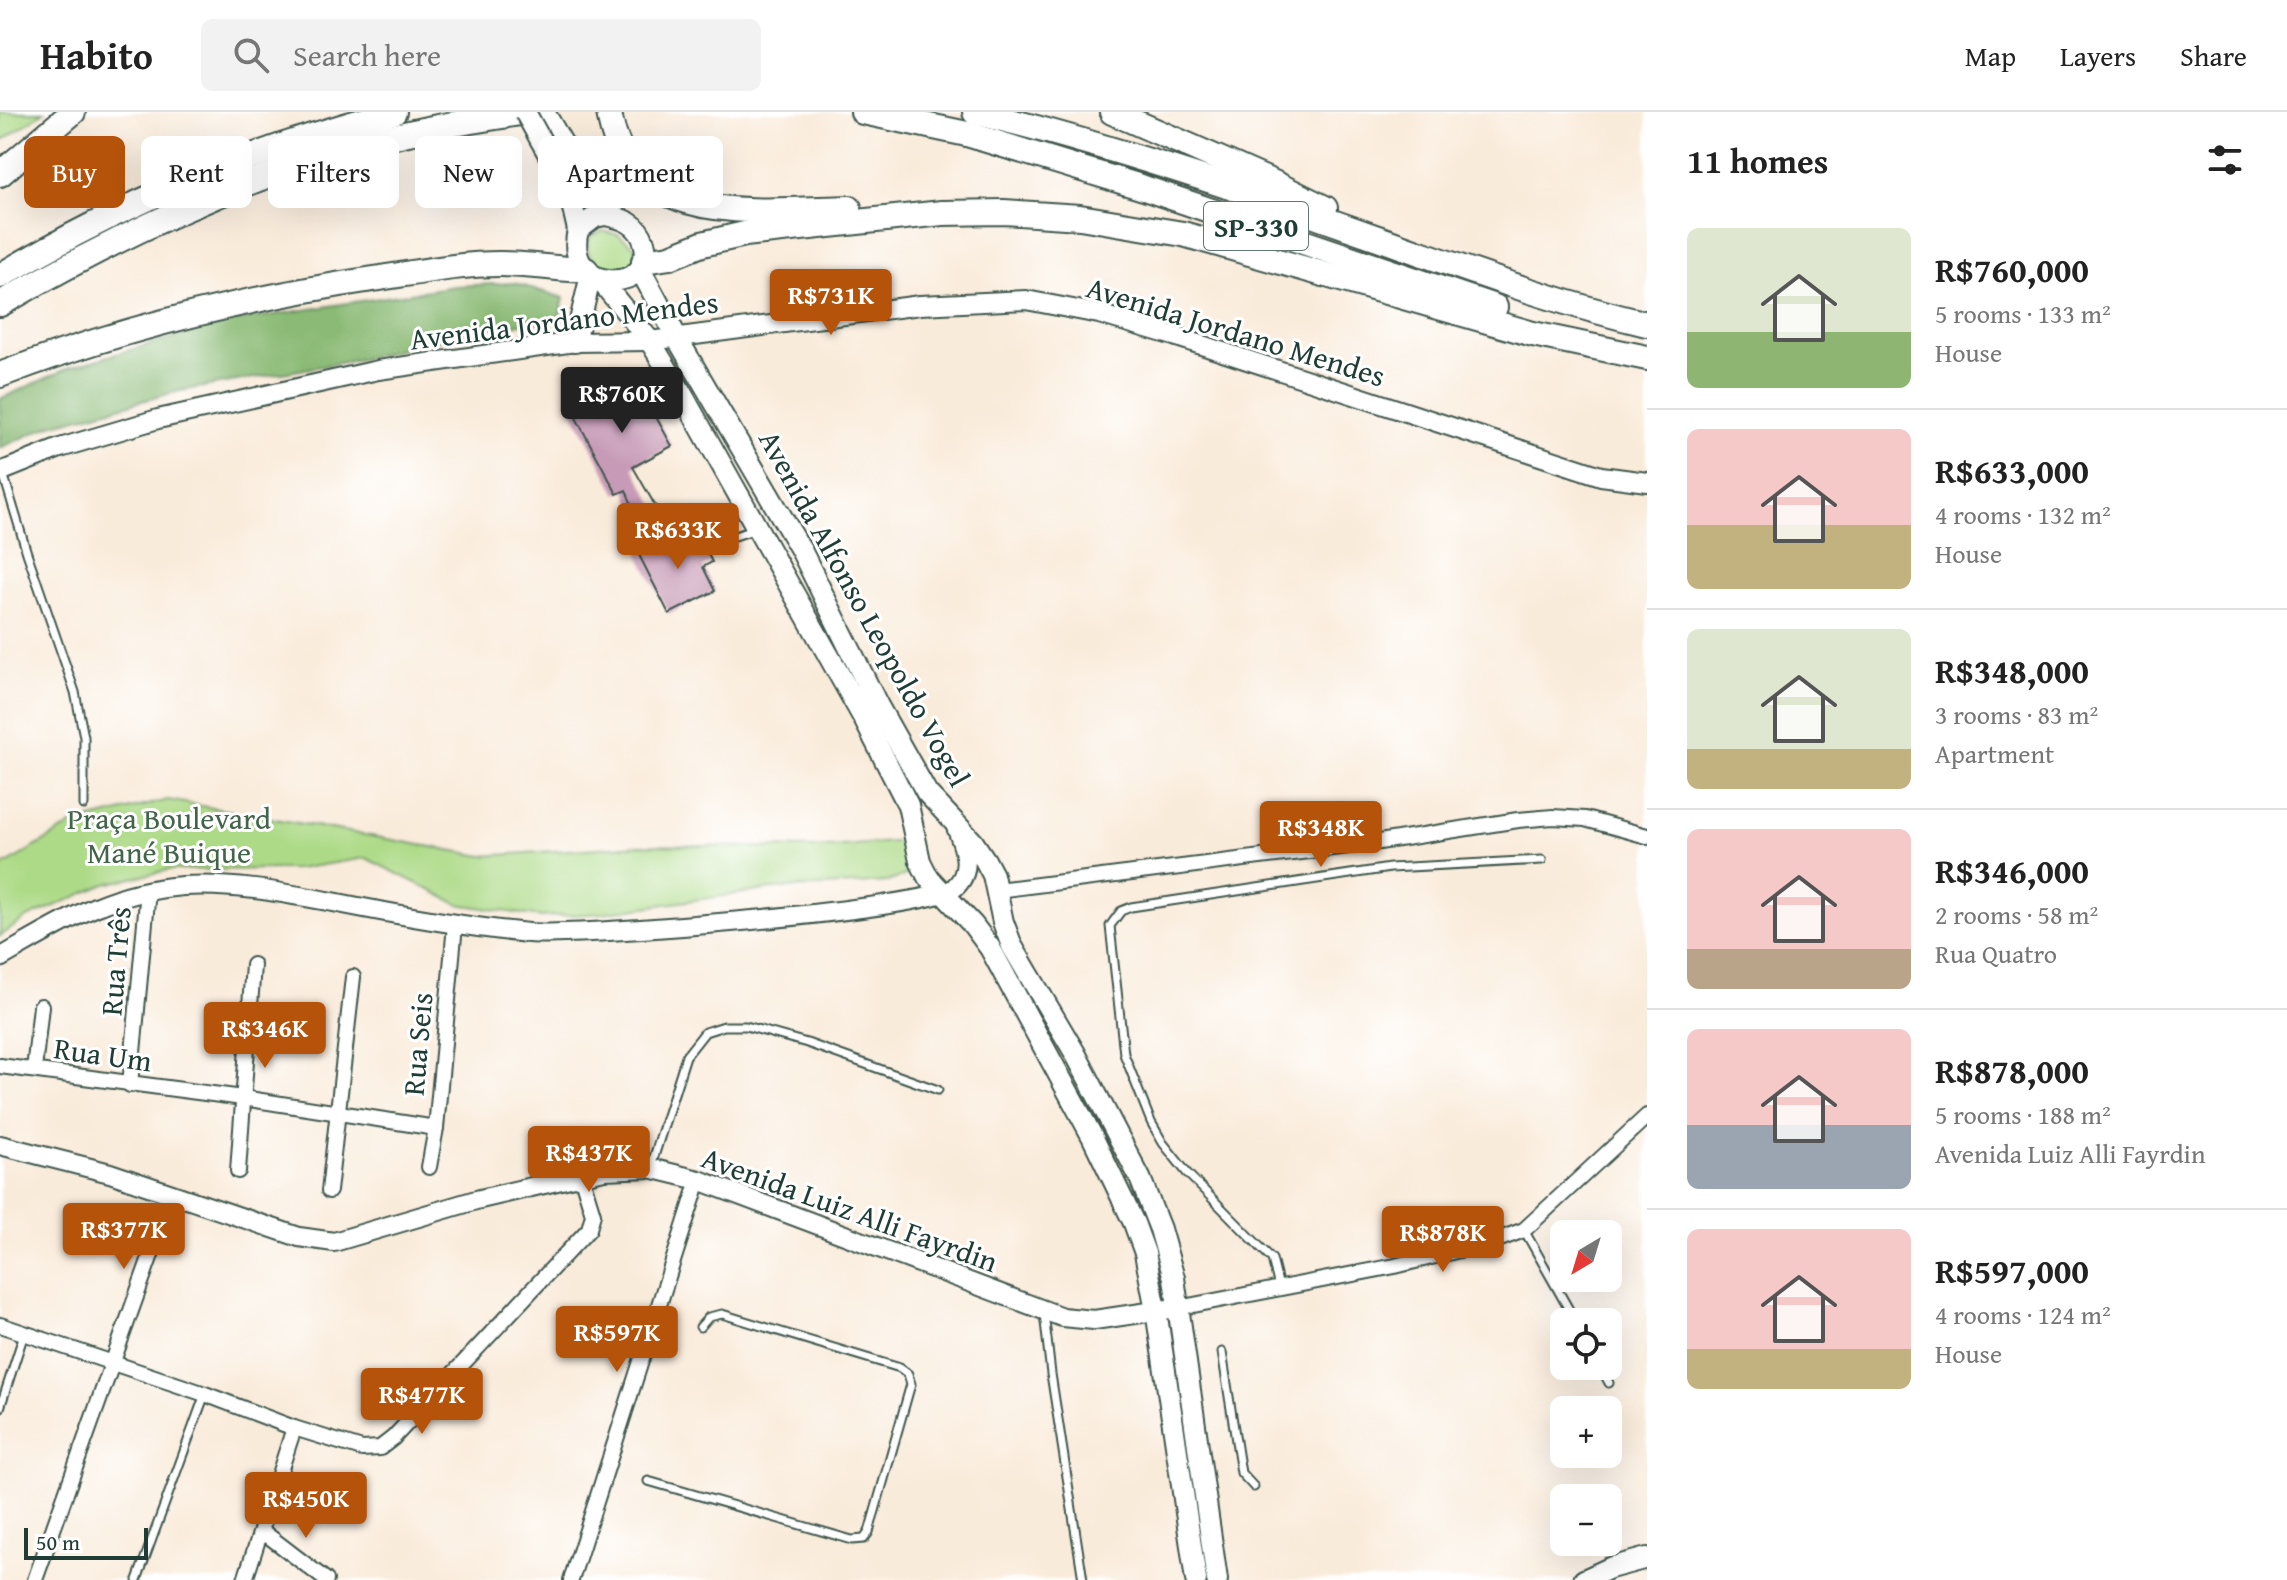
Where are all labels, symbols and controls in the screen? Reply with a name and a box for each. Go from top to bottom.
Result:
search box [201,19,761,91]
text: Habito [40,27,153,83]
icon: search [229,33,273,77]
text: Search here [293,33,441,77]
text: Map [1965,35,2016,76]
text: Layers [2060,35,2136,76]
text: Share [2180,35,2247,76]
chip: Buy [24,136,125,208]
chip: Rent [141,136,252,208]
chip: Filters [268,136,399,208]
chip: New [415,136,522,208]
chip: Apartment [538,136,723,208]
text: 11 homes [1687,136,1828,185]
icon: filters [2203,138,2247,182]
road number: SP-330 [1204,202,1308,250]
text: R$760,000 [1935,245,2089,294]
icon: home [1751,260,1847,356]
street label: Avenida Jordano Mendes [1081,265,1391,397]
pin: R$731K [766,269,896,337]
text: R$731K [788,275,874,314]
street label: Avenida Jordano Mendes [407,279,721,361]
text: 5 rooms · 133 m² [1935,294,2111,333]
text: House [1935,333,2002,372]
pin: R$760K [557,367,687,435]
text: R$760K [579,373,665,412]
street label: Avenida Alfonso Leopoldo Vogel [748,422,982,794]
text: R$633,000 [1935,446,2089,495]
icon: home [1751,461,1847,557]
text: 4 rooms · 132 m² [1935,495,2111,534]
pin: R$633K [613,503,743,571]
text: R$633K [635,509,721,548]
text: House [1935,534,2002,573]
text: R$348,000 [1935,646,2089,695]
icon: home [1751,661,1847,757]
text: 3 rooms · 83 m² [1935,695,2098,734]
text: Apartment [1935,734,2054,773]
park label: Praça Boulevard Mané Buique [67,796,271,874]
pin: R$348K [1256,801,1386,869]
text: R$348K [1278,807,1364,846]
text: R$346,000 [1935,846,2089,895]
icon: home [1751,861,1847,957]
text: 2 rooms · 58 m² [1935,895,2098,934]
street label: Rua Três [88,905,142,1017]
text: Rua Quatro [1935,934,2057,973]
street label: Rua Seis [391,991,443,1097]
pin: R$346K [200,1002,330,1070]
text: R$346K [222,1008,308,1047]
street label: Rua Um [51,1025,155,1083]
text: R$878,000 [1935,1046,2089,1095]
icon: home [1751,1061,1847,1157]
text: 5 rooms · 188 m² [1935,1095,2111,1134]
pin: R$437K [524,1126,654,1194]
text: R$437K [546,1132,632,1171]
text: Avenida Luiz Alli Fayrdin [1935,1134,2206,1173]
street label: Avenida Luiz Alli Fayrdin [696,1135,1004,1283]
pin: R$377K [59,1203,189,1271]
pin: R$878K [1378,1206,1508,1274]
text: R$377K [81,1209,167,1248]
text: R$878K [1400,1212,1486,1251]
north arrow [1550,1220,1622,1292]
map controls [1550,1220,1622,1556]
text: R$597,000 [1935,1246,2089,1295]
icon: home [1751,1261,1847,1357]
text: 4 rooms · 124 m² [1935,1295,2111,1334]
pin: R$597K [552,1306,682,1374]
button: locate [1550,1308,1622,1380]
text: R$597K [574,1312,660,1351]
text: House [1935,1334,2002,1373]
pin: R$477K [357,1368,487,1436]
text: R$477K [379,1374,465,1413]
button: + [1550,1396,1622,1468]
pin: R$450K [241,1472,371,1540]
text: R$450K [263,1478,349,1517]
button: − [1550,1484,1622,1556]
scale bar [24,1524,148,1560]
text: 50 m [36,1526,80,1558]

